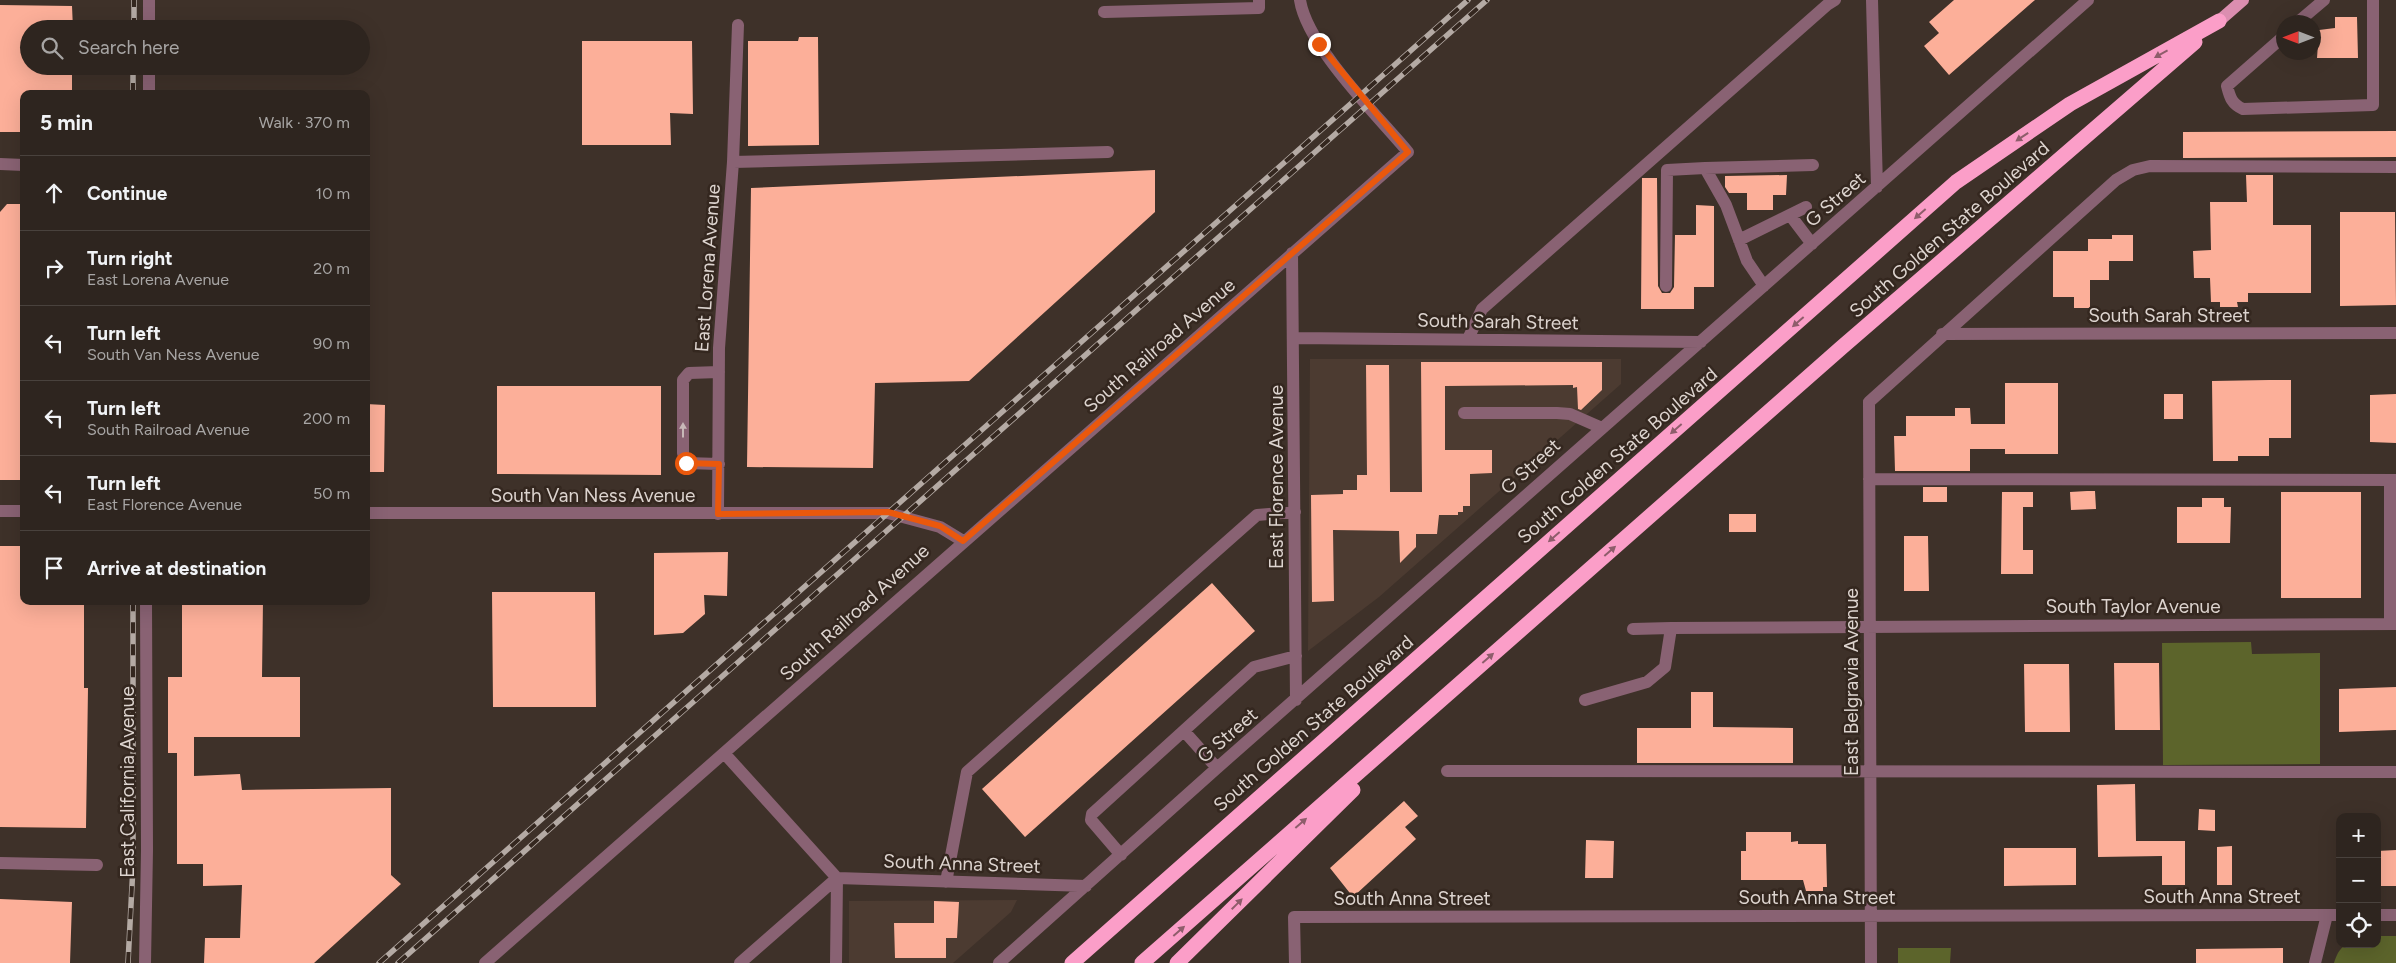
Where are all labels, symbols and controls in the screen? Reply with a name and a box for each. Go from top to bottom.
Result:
north arrow [2276,15,2321,60]
search box [20,20,370,75]
route end [1308,33,1331,56]
icon: search [38,34,66,62]
text: Search here [78,36,180,59]
one-way arrow [2155,49,2168,58]
text: 5 min [40,110,93,135]
text: Walk · 370 m [259,113,350,132]
one-way arrow [2015,132,2029,142]
street label: South Golden State Boulevard [1845,136,2054,322]
street label: G Street [1800,167,1870,232]
icon: ahead [40,179,68,207]
text: Continue [87,182,167,205]
street label: East Lorena Avenue [690,183,725,353]
text: 10 m [316,184,350,203]
one-way arrow [1913,209,1926,220]
text: Turn right [87,247,173,270]
icon: right [40,254,68,282]
text: 20 m [313,259,350,278]
text: East Lorena Avenue [87,270,229,289]
street label: South Railroad Avenue [1079,273,1240,417]
street label: South Sarah Street [2088,304,2250,327]
street label: South Sarah Street [1417,309,1579,334]
one-way arrow [1792,316,1804,328]
text: Turn left [87,322,161,345]
icon: left [40,329,68,357]
text: 90 m [313,334,350,353]
text: South Van Ness Avenue [87,345,260,364]
street label: South Golden State Boulevard [1513,362,1722,548]
street label: East Florence Avenue [1265,385,1288,569]
text: Turn left [87,397,161,420]
icon: left [40,404,68,432]
text: 200 m [303,409,350,428]
text: South Railroad Avenue [87,420,250,439]
one-way arrow [679,422,687,438]
one-way arrow [1670,424,1683,435]
street label: G Street [1496,434,1565,499]
route start [675,452,698,475]
text: Turn left [87,472,161,495]
icon: left [40,479,68,507]
text: 50 m [313,484,350,503]
street label: South Van Ness Avenue [491,484,695,507]
text: East Florence Avenue [87,495,242,514]
one-way arrow [1549,531,1561,543]
street label: South Railroad Avenue [775,539,934,686]
one-way arrow [1604,545,1616,557]
icon: arrive [40,554,68,582]
text: Arrive at destination [87,557,266,580]
street label: East Belgravia Avenue [1840,588,1863,776]
street label: South Taylor Avenue [2045,595,2221,618]
street label: South Golden State Boulevard [1209,630,1418,816]
one-way arrow [1482,652,1494,664]
street label: East California Avenue [116,686,139,878]
street label: G Street [1192,703,1262,768]
map controls [2336,813,2381,948]
button: + [2336,813,2381,858]
one-way arrow [1294,818,1307,829]
street label: South Anna Street [883,849,1041,878]
button: − [2336,858,2381,903]
street label: South Anna Street [2143,885,2301,908]
street label: South Anna Street [1738,886,1896,909]
street label: South Anna Street [1333,887,1491,910]
one-way arrow [1231,898,1243,910]
button: locate [2336,903,2381,948]
one-way arrow [1172,925,1184,937]

